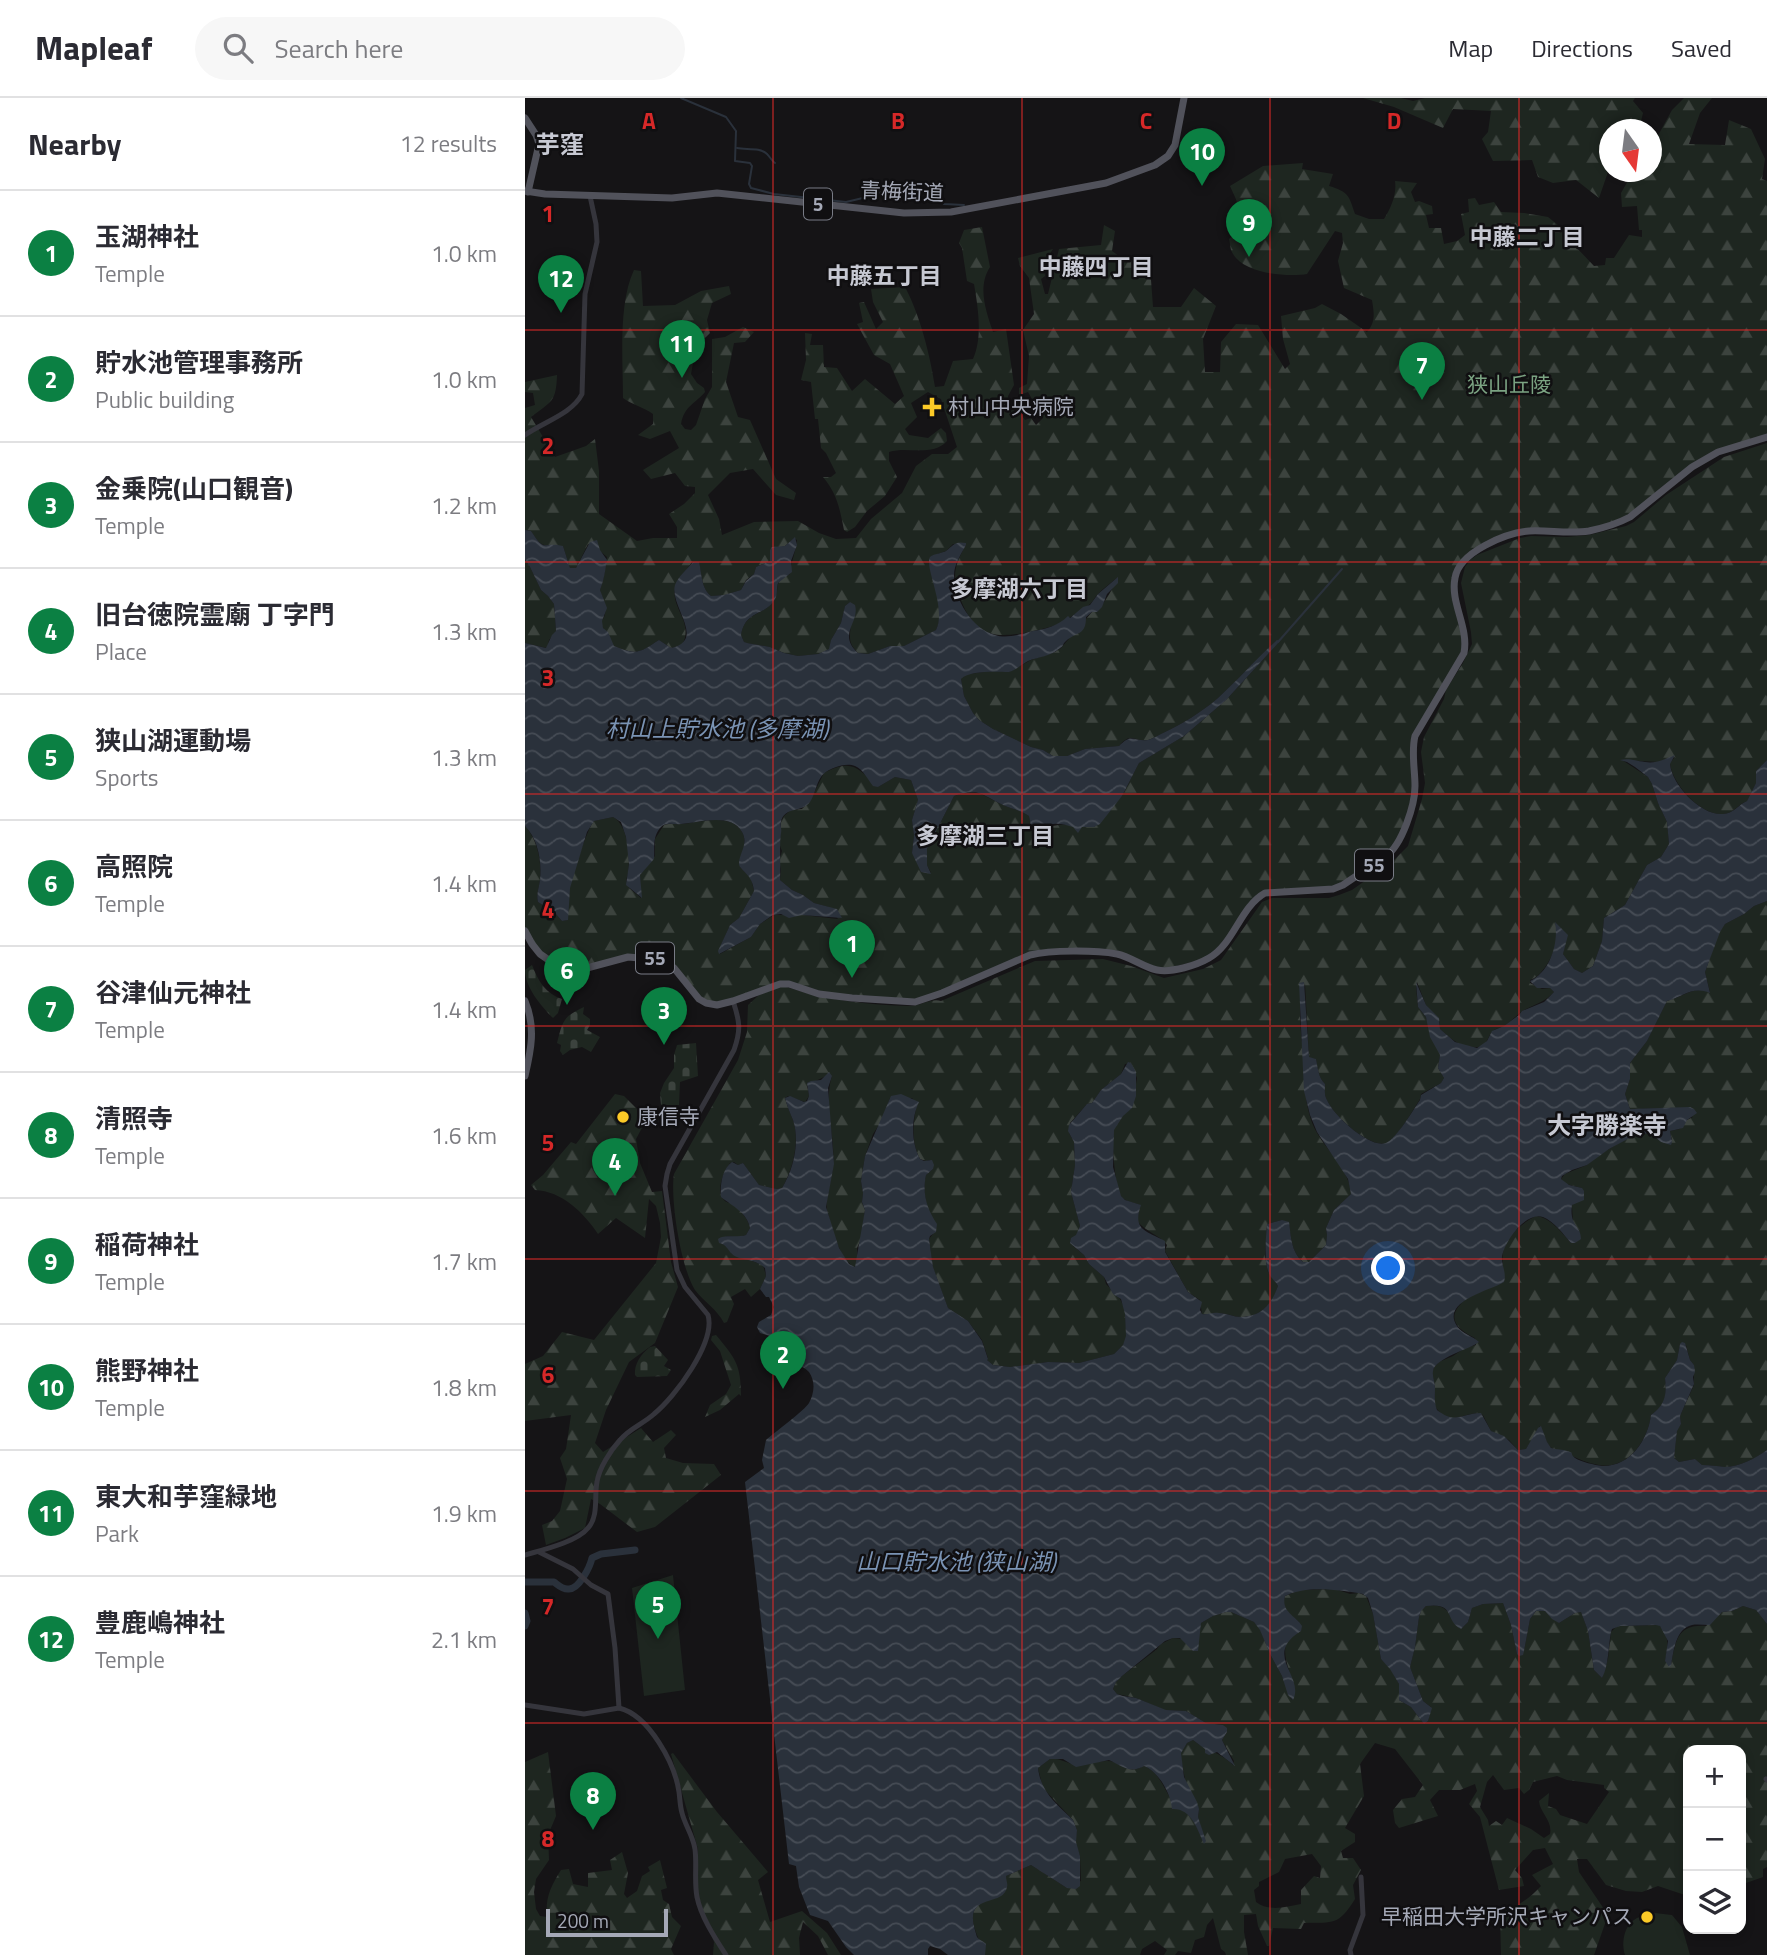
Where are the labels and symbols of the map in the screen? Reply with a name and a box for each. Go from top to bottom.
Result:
text: A [642,103,656,138]
text: B [891,103,905,138]
text: C [1140,103,1152,138]
text: D [1387,103,1401,138]
north arrow [1599,119,1662,182]
district label: 芋窪 [536,126,584,162]
pin: 10 [1179,128,1225,186]
street label: 青梅街道 [860,174,945,208]
road number: 5 [804,188,832,220]
text: 1 [542,196,554,231]
pin: 9 [1226,199,1272,257]
district label: 中藤二丁目 [1470,219,1585,254]
district label: 中藤四丁目 [1039,249,1154,284]
pin: 12 [538,255,584,313]
district label: 中藤五丁目 [827,258,942,293]
pin: 11 [659,320,705,378]
pin: 7 [1399,342,1445,400]
park label: 狭山丘陵 [1467,368,1551,400]
place label: 村山中央病院 [948,390,1074,422]
marker: 村山中央病院 [922,397,942,417]
text: 2 [542,428,554,463]
district label: 多摩湖六丁目 [950,571,1088,606]
text: 3 [542,660,554,695]
water label: 村山上貯水池 (多摩湖) [606,711,830,746]
district label: 多摩湖三丁目 [916,818,1054,853]
road number: 55 [1355,850,1393,880]
text: 4 [542,892,554,927]
pin: 1 [829,920,875,978]
road number: 55 [636,943,674,974]
pin: 6 [544,947,590,1005]
pin: 3 [641,987,687,1045]
place label: 康信寺 [637,1100,700,1132]
district label: 大字勝楽寺 [1547,1107,1667,1143]
marker: 康信寺 [615,1109,631,1125]
text: 5 [542,1125,554,1160]
pin: 4 [592,1138,638,1196]
your location [1371,1251,1405,1285]
pin: 2 [760,1331,806,1389]
text: 6 [542,1357,555,1392]
water label: 山口貯水池 (狭山湖) [856,1544,1058,1579]
pin: 5 [635,1581,681,1639]
text: 7 [542,1589,554,1624]
pin: 8 [570,1772,616,1830]
text: 8 [542,1821,555,1856]
place label: 早稲田大学所沢キャンパス [1381,1900,1633,1932]
scale bar [546,1906,669,1938]
marker: 早稲田大学所沢キャンパス [1639,1909,1655,1925]

